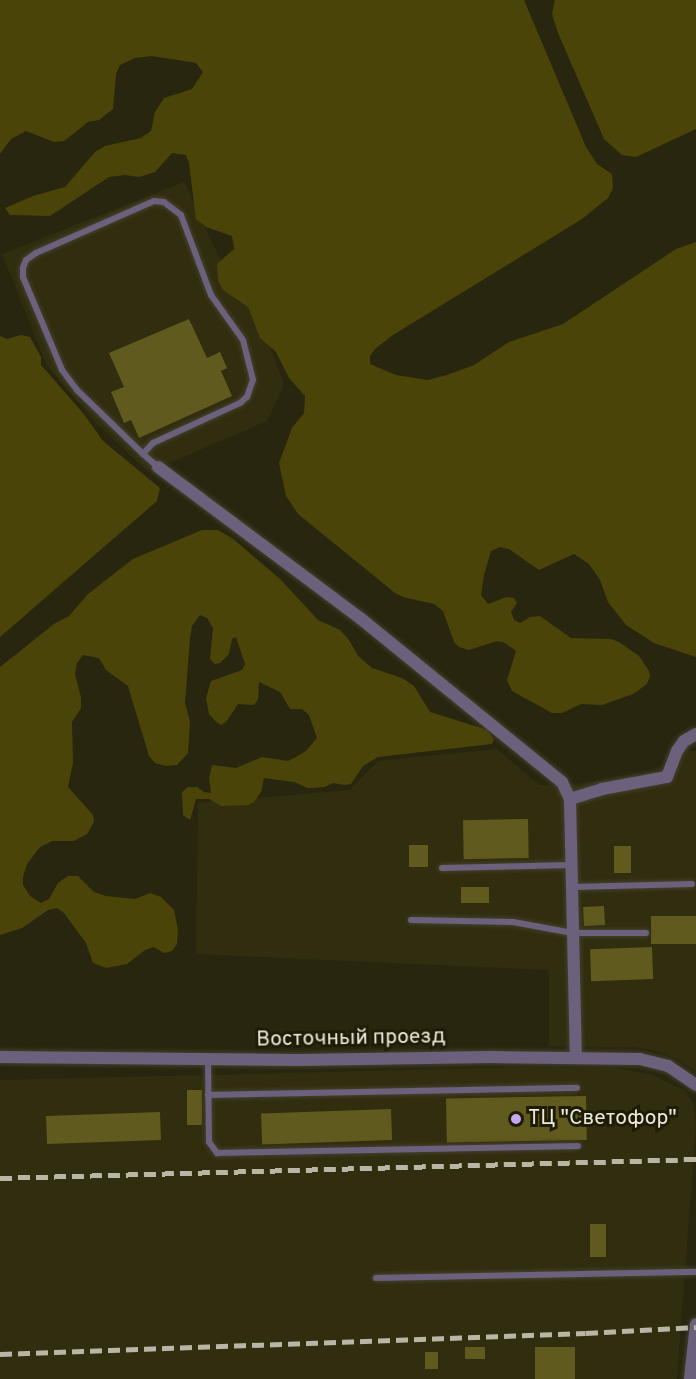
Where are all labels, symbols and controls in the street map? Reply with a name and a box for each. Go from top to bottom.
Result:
street label: Восточный проезд [256,1025,446,1053]
place label: ТЦ "Светофор" [528,1106,677,1132]
marker: ТЦ "Светофор" [509,1112,523,1126]

